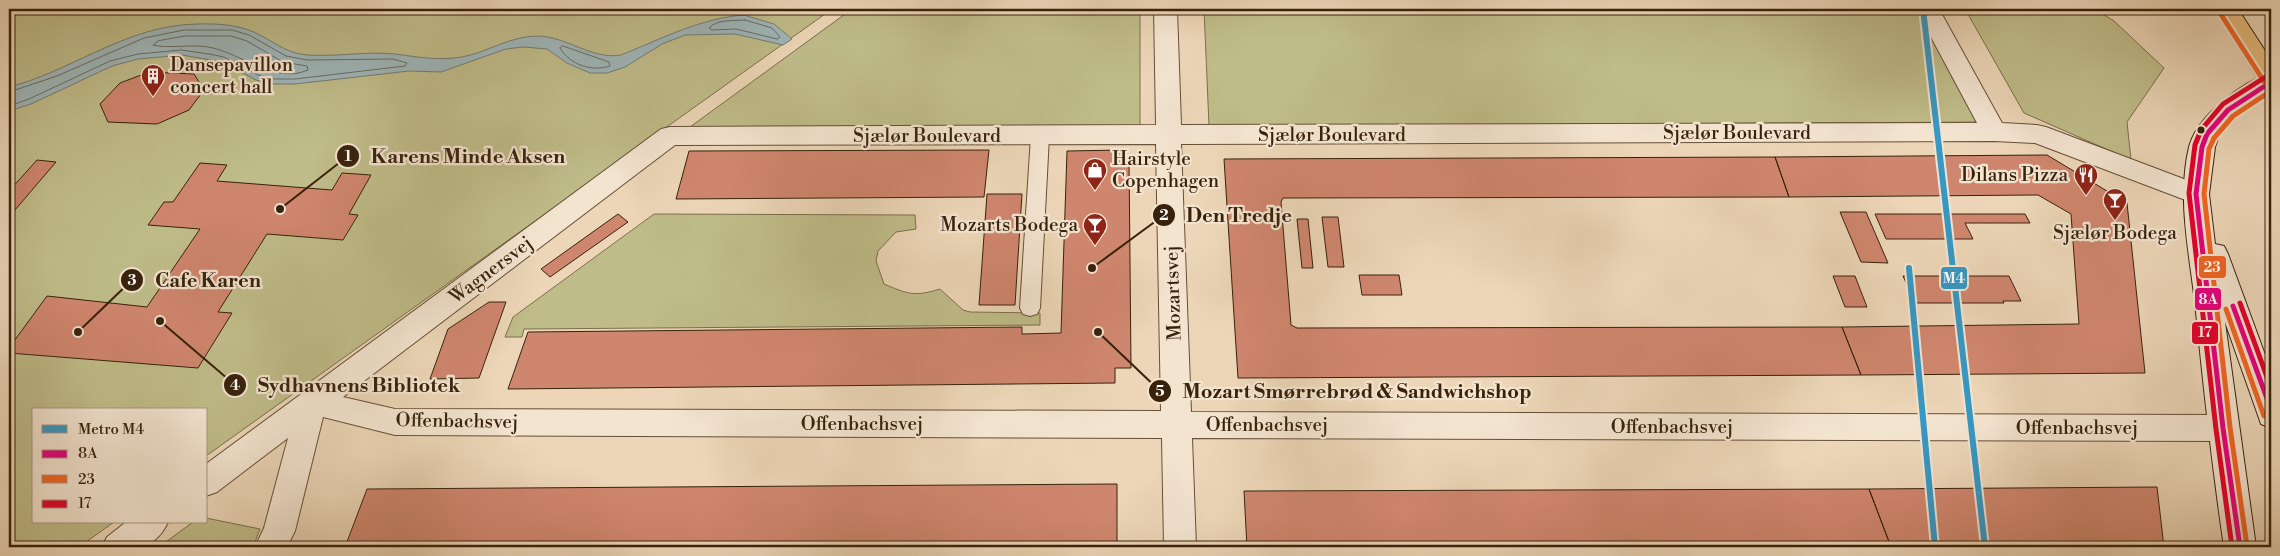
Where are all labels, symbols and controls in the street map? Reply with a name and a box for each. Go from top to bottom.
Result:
place label: Dansepavillon concert hall [170,53,293,99]
building icon: Dansepavillon concert hall [140,63,166,97]
street label: Sjælør Boulevard [1663,121,1811,145]
street label: Sjælør Boulevard [1258,123,1406,147]
street label: Sjælør Boulevard [853,124,1001,148]
unlabelled marker [2196,125,2206,135]
callout: Karens Minde Aksen [336,138,575,173]
text: Karens Minde Aksen [371,145,566,170]
text: 1 [344,147,352,166]
place label: Hairstyle Copenhagen [1112,147,1219,193]
shop icon: Hairstyle Copenhagen [1082,157,1108,191]
restaurant icon: Dilans Pizza [2073,162,2099,196]
place label: Dilans Pizza [1961,163,2068,187]
bar icon: Sjælør Bodega [2102,187,2128,221]
callout: Den Tredje [1151,197,1302,232]
text: Den Tredje [1186,204,1292,229]
text: 2 [1159,206,1169,225]
bar icon: Mozarts Bodega [1082,212,1108,246]
place label: Mozarts Bodega [940,213,1078,237]
place label: Sjælør Bodega [2053,221,2177,245]
street label: Wagnersvej [444,231,537,310]
street label: Mozartsvej [1159,245,1187,341]
line badge: 23 [2198,255,2227,279]
text: 23 [2203,259,2221,277]
callout: Cafe Karen [120,262,271,297]
line badge: M4 [1940,266,1968,290]
text: Cafe Karen [155,269,262,294]
text: M4 [1943,270,1965,288]
text: 3 [127,271,137,290]
line badge: 8A [2194,287,2222,311]
text: 8A [2199,291,2218,309]
line badge: 17 [2191,321,2219,345]
text: 17 [2198,324,2213,342]
callout: Sydhavnens Bibliotek [223,367,470,402]
callout: Mozart Smørrebrød & Sandwichshop [1148,373,1542,408]
text: Sydhavnens Bibliotek [258,374,461,399]
text: 4 [230,376,240,395]
text: Mozart Smørrebrød & Sandwichshop [1182,380,1532,405]
text: 5 [1155,382,1165,401]
legend [32,408,208,524]
street label: Offenbachsvej [395,408,519,434]
street label: Offenbachsvej [801,412,923,436]
street label: Offenbachsvej [1206,413,1328,437]
street label: Offenbachsvej [1611,415,1733,439]
street label: Offenbachsvej [2016,416,2138,440]
text: Metro M4 [78,420,144,439]
text: 8A [78,444,98,463]
text: 23 [78,470,95,489]
text: 17 [78,494,92,513]

